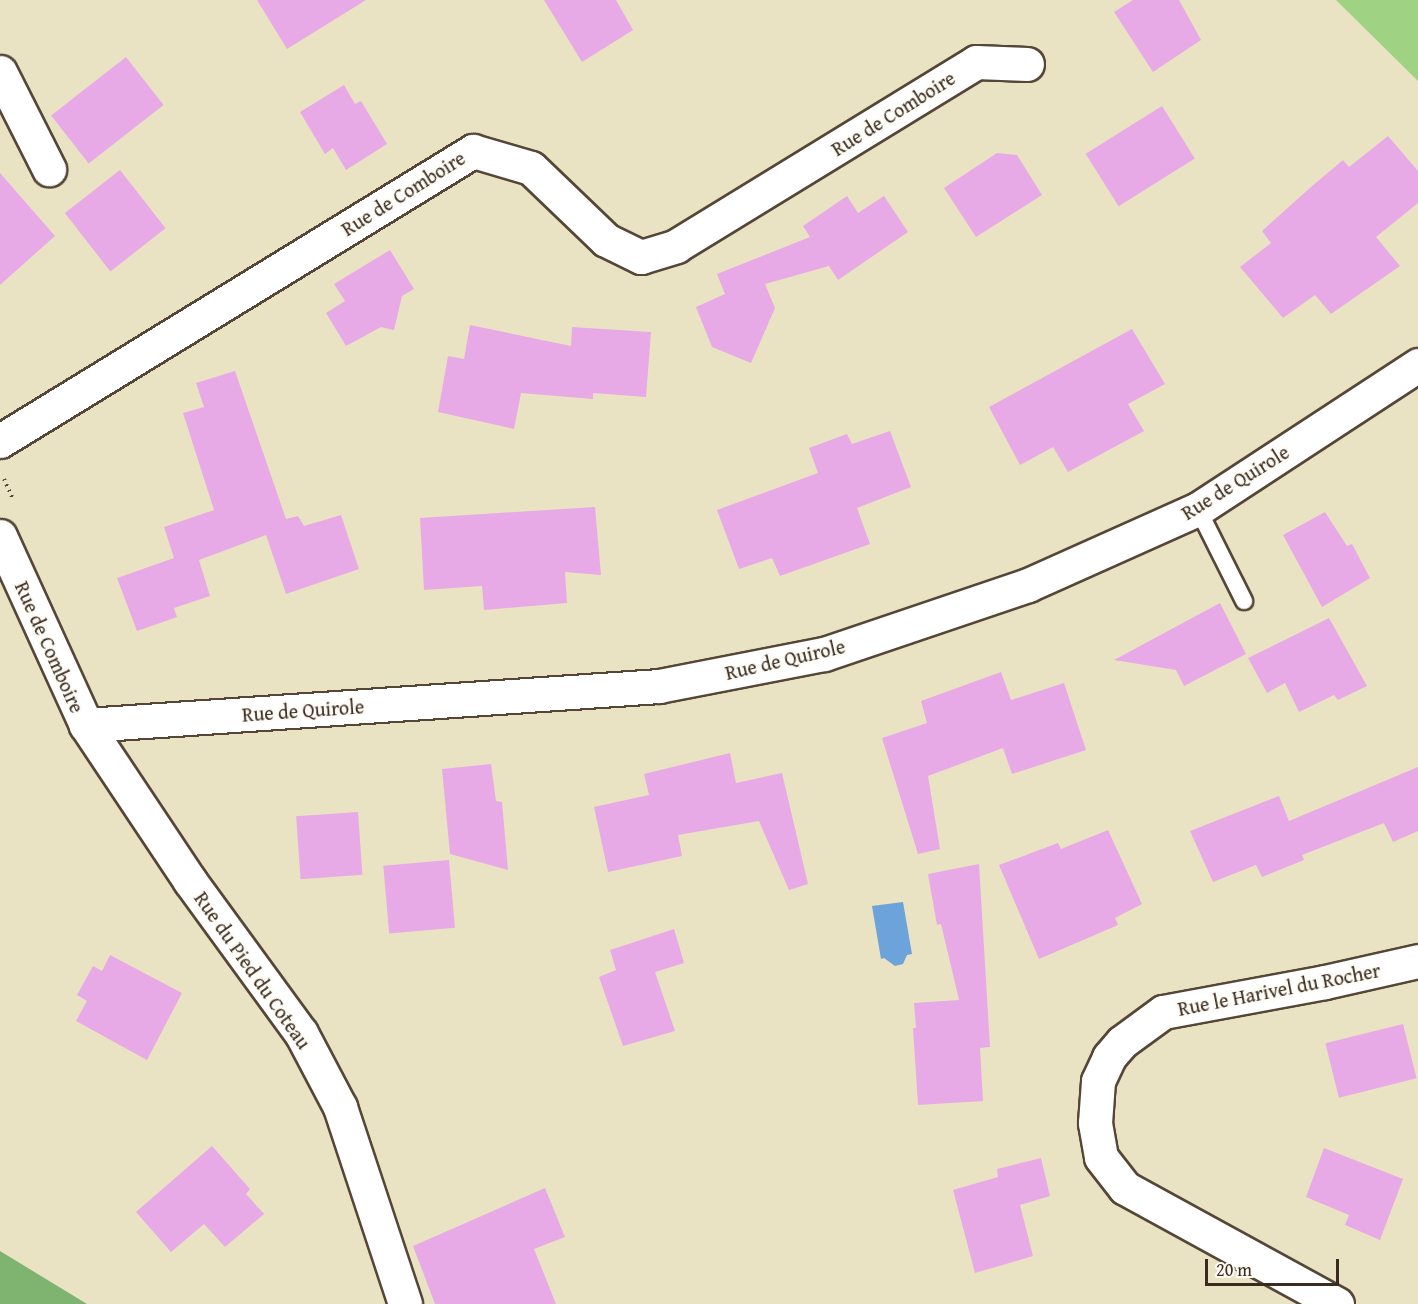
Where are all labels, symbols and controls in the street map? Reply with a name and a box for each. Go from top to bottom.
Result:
street label: Rue de Comboire [827,65,959,161]
street label: Rue de Comboire [337,145,469,241]
street label: Rue de Quirole [1177,439,1293,525]
street label: Rue de Comboire [10,577,90,717]
street label: Rue de Quirole [723,634,847,684]
street label: Rue de Quirole [241,694,365,726]
street label: Rue du Pied du Coteau [190,887,316,1053]
street label: Rue le Harivel du Rocher [1176,958,1382,1020]
scale bar [1208,1247,1342,1285]
text: 20 m [1216,1256,1252,1283]

